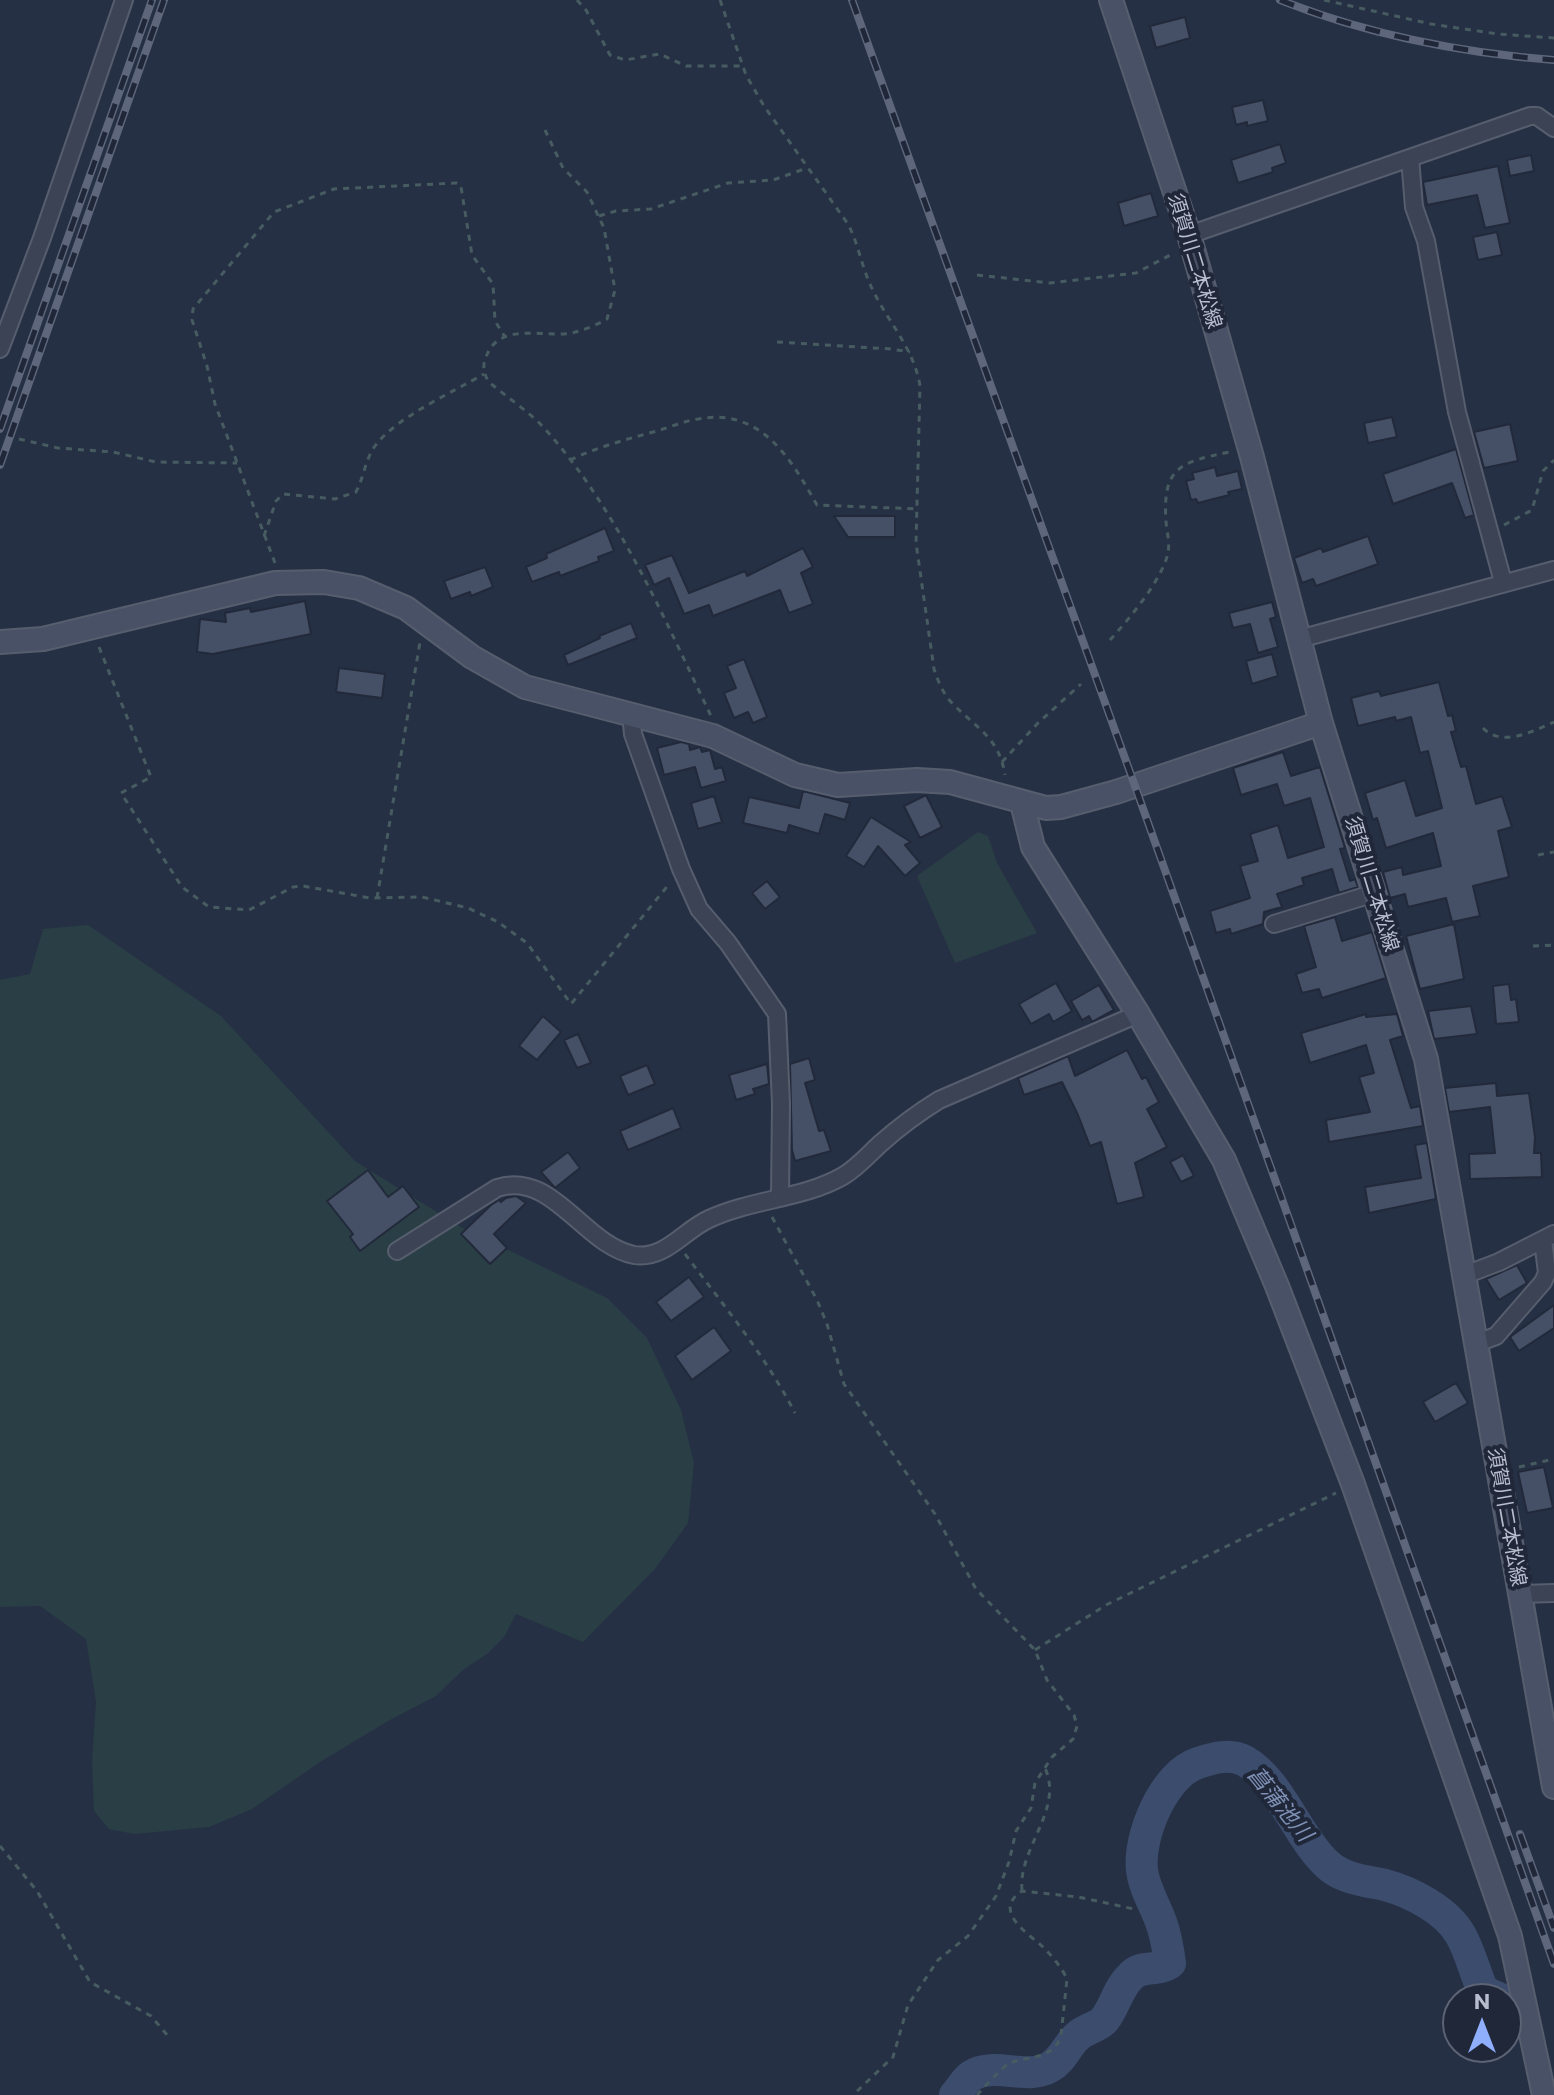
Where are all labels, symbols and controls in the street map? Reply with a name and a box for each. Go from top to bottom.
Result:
street label: 須賀川二本松線 [1163,191,1227,331]
street label: 須賀川二本松線 [1340,814,1404,954]
street label: 須賀川二本松線 [1483,1446,1531,1588]
water label: 菖蒲池川 [1242,1761,1318,1847]
north arrow [1442,1983,1522,2063]
text: N [1474,1987,1490,2014]

